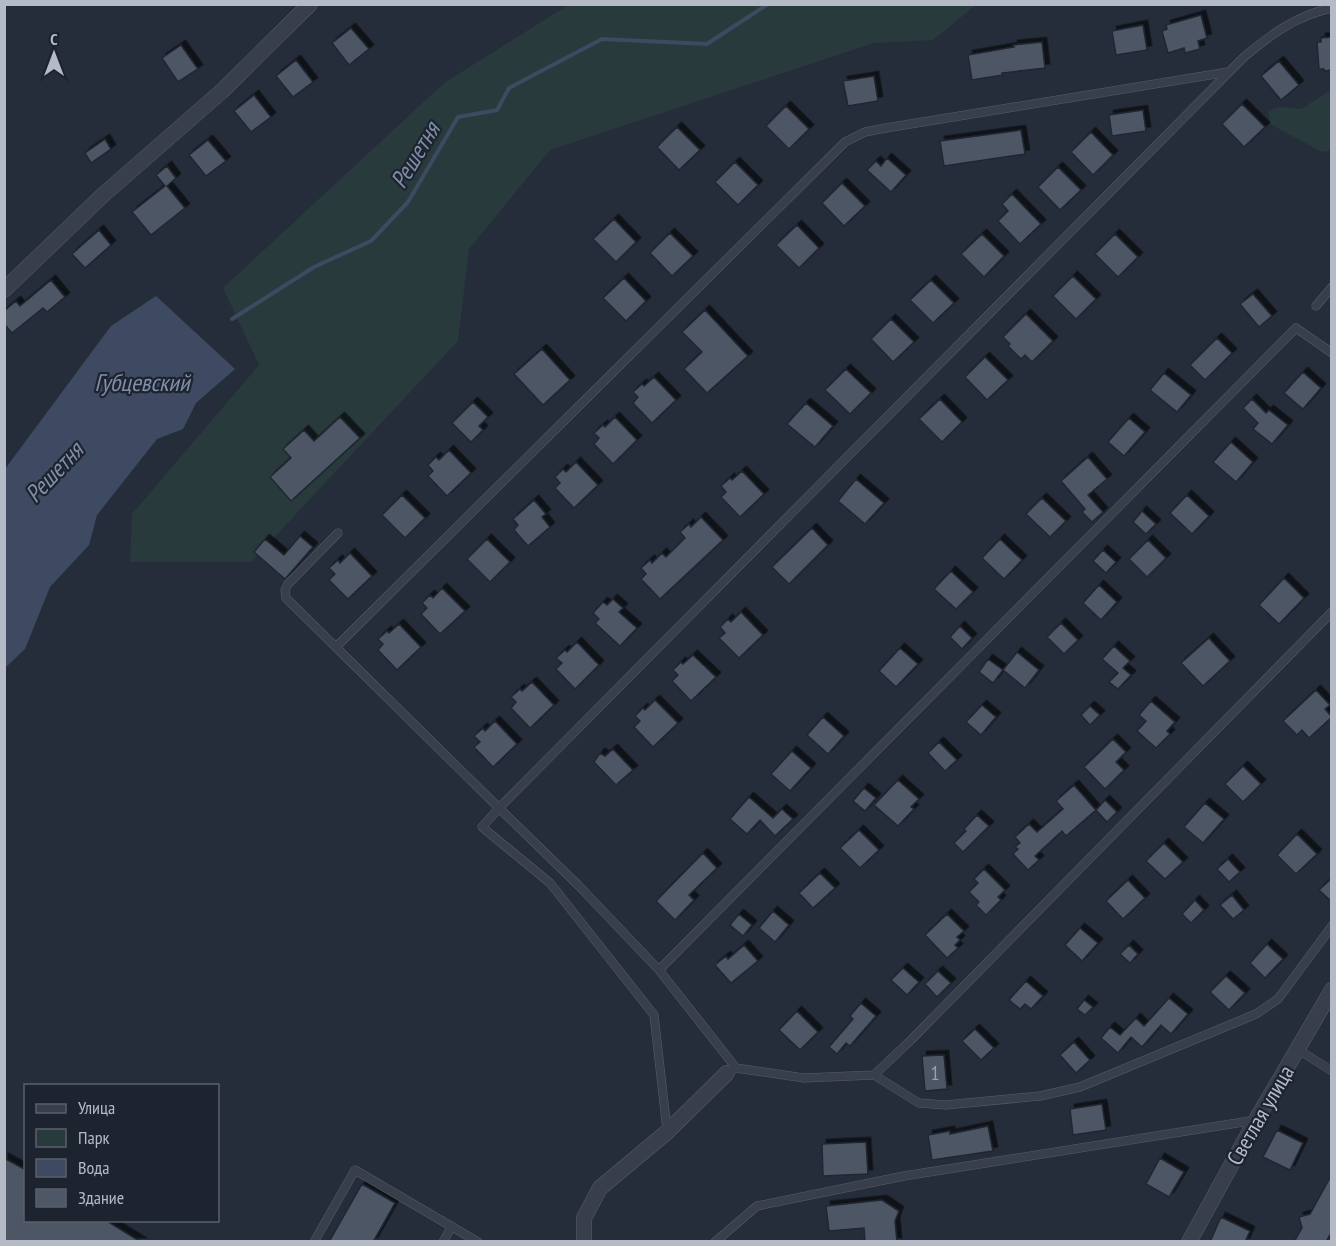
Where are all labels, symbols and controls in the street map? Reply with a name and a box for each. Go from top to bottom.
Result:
north arrow [24,24,84,84]
text: С [50,29,58,49]
water label: Решетня [383,115,448,194]
water label: Губцевский [95,367,192,398]
water label: Решетня [18,434,91,509]
house number: 1 [931,1060,940,1086]
street label: Светлая улица [1220,1060,1300,1170]
legend [24,1084,219,1222]
text: Улица [78,1096,115,1119]
text: Парк [78,1126,109,1149]
text: Вода [78,1156,109,1179]
text: Здание [78,1186,124,1209]

